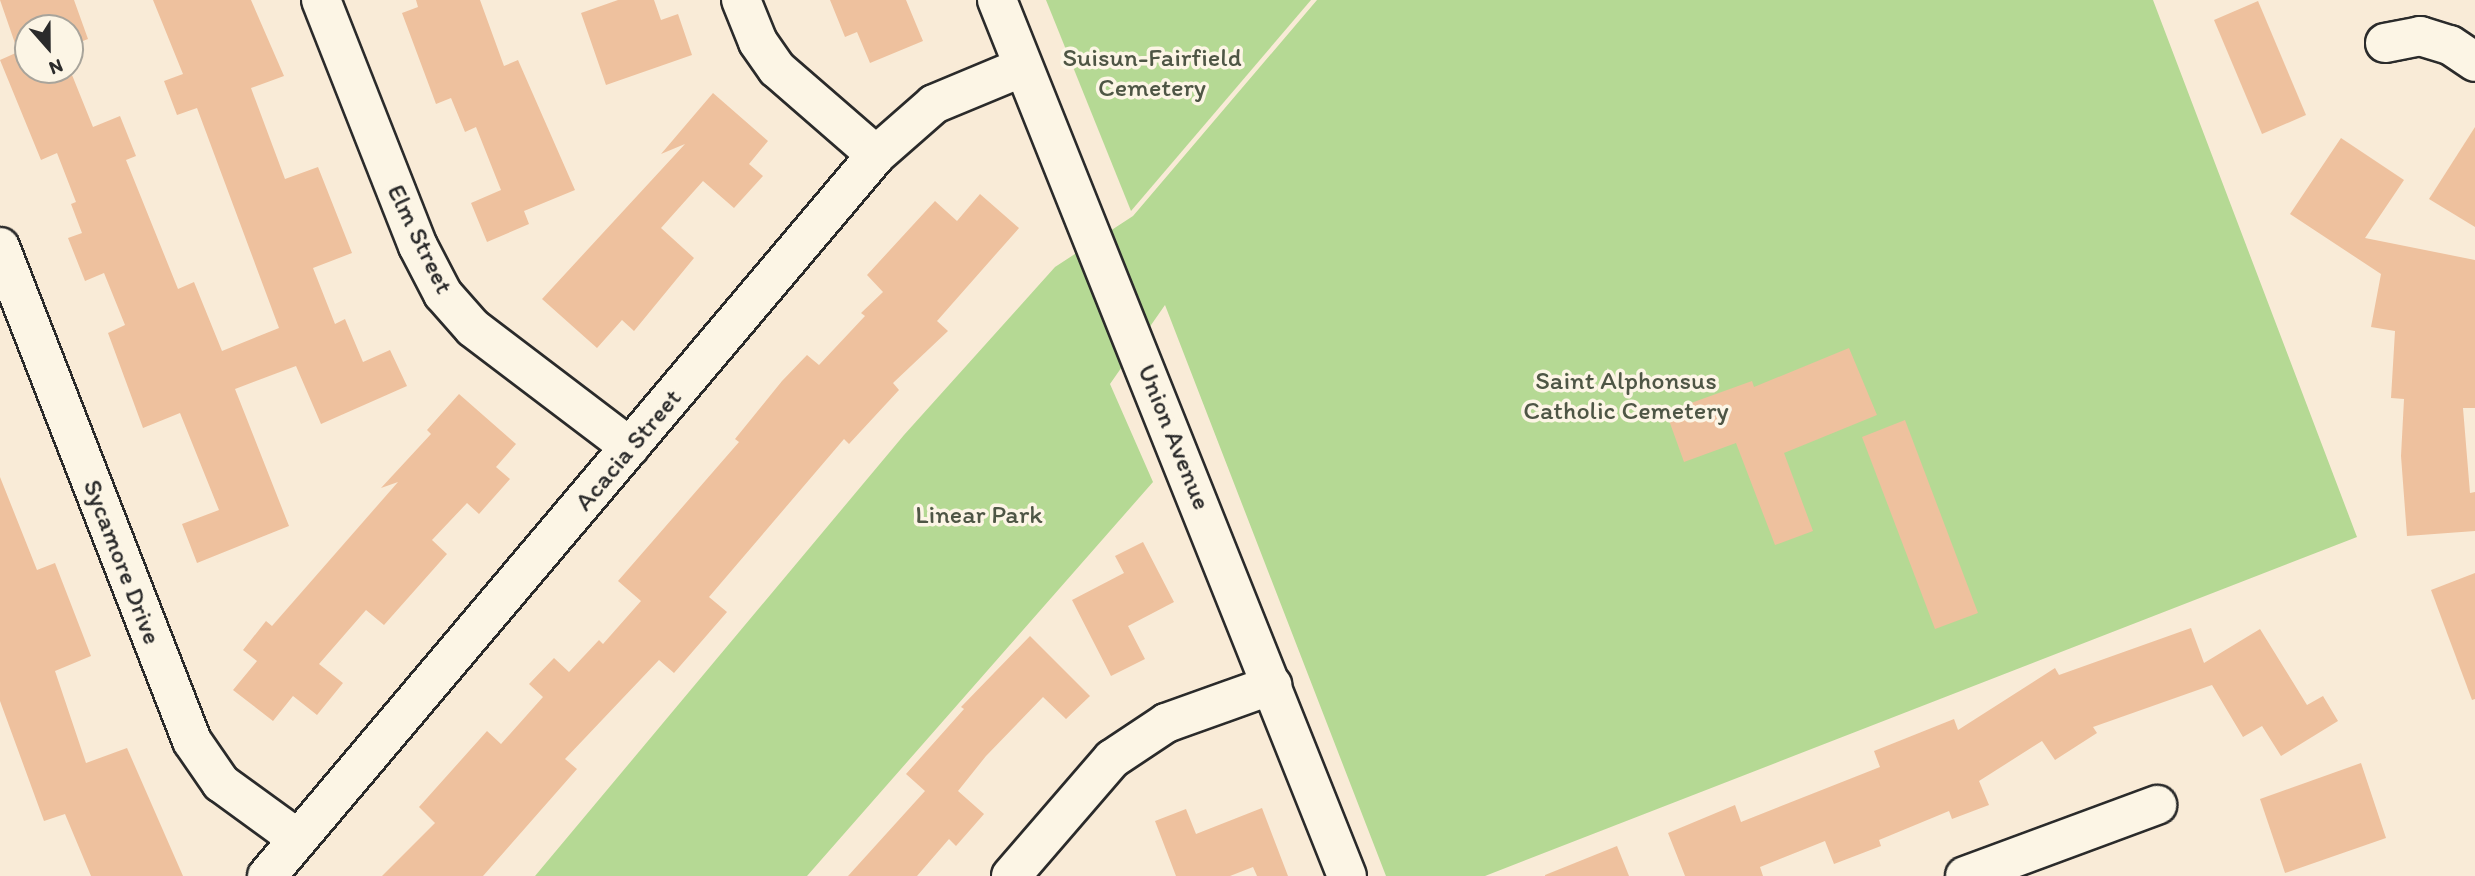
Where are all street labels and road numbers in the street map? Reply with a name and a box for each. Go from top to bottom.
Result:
street label: Elm Street [380,179,460,299]
street label: Union Avenue [1131,360,1217,514]
street label: Acacia Street [568,383,688,517]
street label: Sycamore Drive [76,475,168,649]

